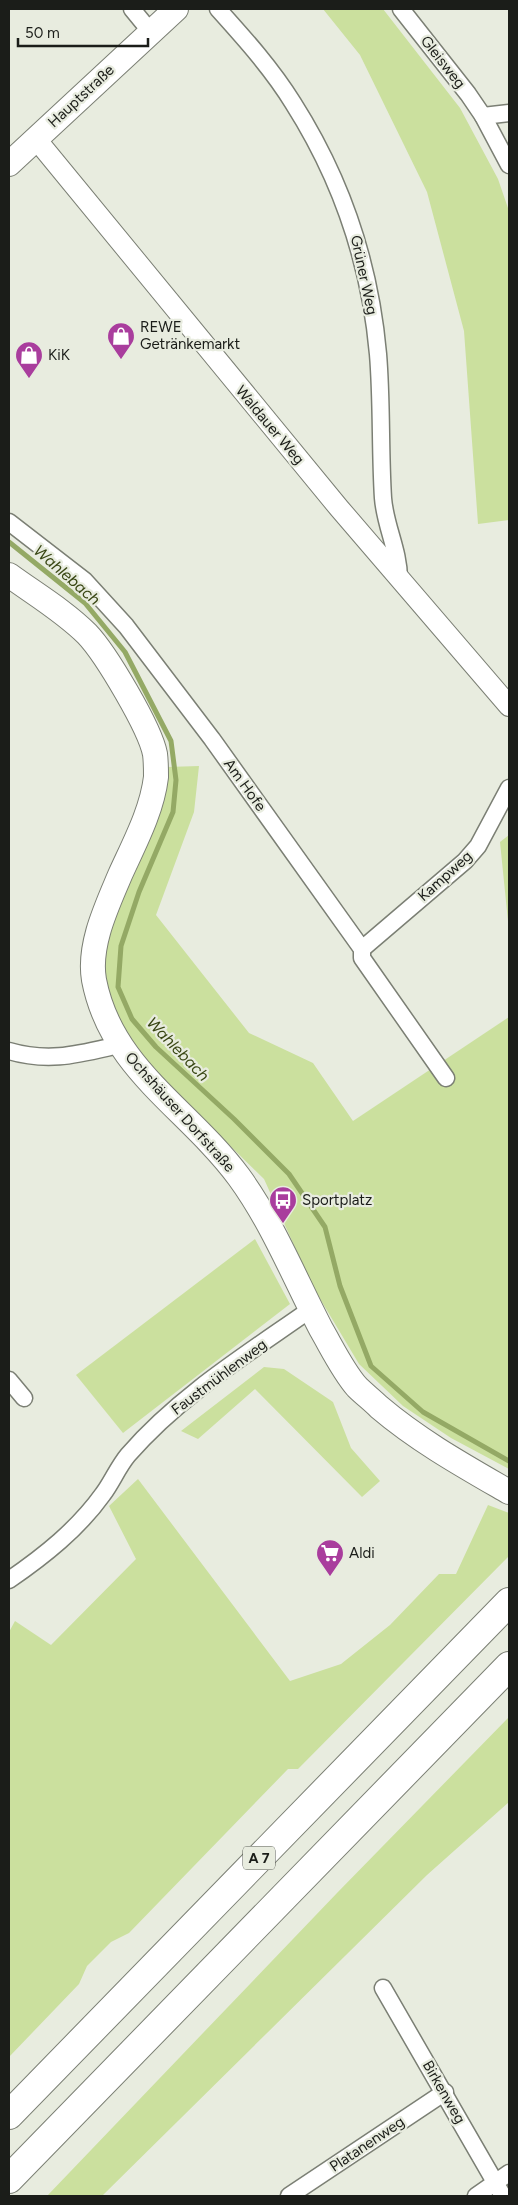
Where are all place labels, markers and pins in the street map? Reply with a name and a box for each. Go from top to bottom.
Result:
place label: REWE Getränkemarkt [140,318,240,353]
shop icon: REWE Getränkemarkt [106,321,136,360]
shop icon: KiK [14,340,44,379]
place label: KiK [48,346,71,364]
bus stop icon: Sportplatz [268,1185,298,1224]
place label: Sportplatz [302,1191,372,1209]
supermarket icon: Aldi [315,1538,345,1577]
place label: Aldi [349,1544,375,1562]

